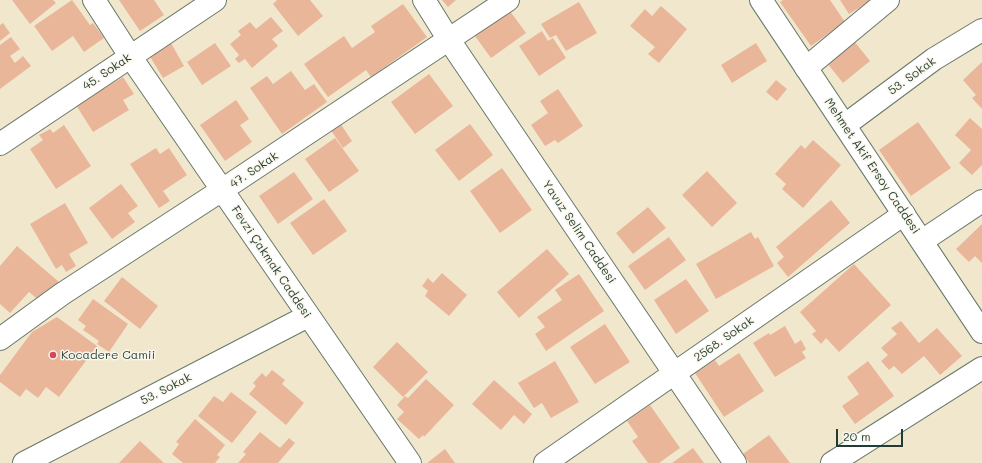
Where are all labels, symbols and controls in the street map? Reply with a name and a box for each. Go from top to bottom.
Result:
street label: 45. Sokak [80,51,134,93]
street label: 53. Sokak [885,54,939,98]
street label: Mehmet Akif Ersoy Caddesi [821,95,923,237]
street label: 47. Sokak [227,149,281,191]
street label: Yavuz Selim Caddesi [539,178,619,286]
street label: Fevzi Çakmak Caddesi [228,203,314,321]
street label: 2568. Sokak [691,313,757,365]
place label: Kocadere Camii [61,348,155,362]
marker: Kocadere Camii [48,350,58,360]
street label: 53. Sokak [138,370,194,408]
scale bar [838,421,905,447]
text: 20 m [843,428,871,444]

